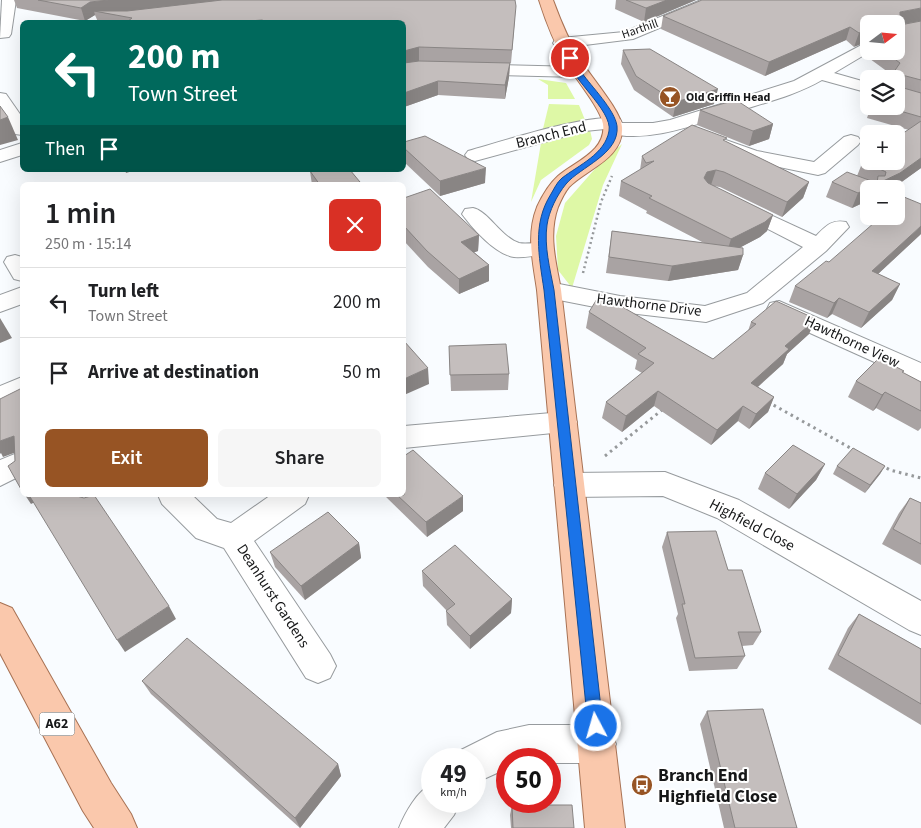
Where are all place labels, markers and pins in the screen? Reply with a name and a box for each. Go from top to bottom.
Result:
pin [549,37,591,79]
bar icon: Old Griffin Head [658,85,682,109]
place label: Old Griffin Head [686,89,771,106]
place label: Branch End Highfield Close [658,763,777,809]
bus stop icon: Branch End Highfield Close [630,773,654,797]

